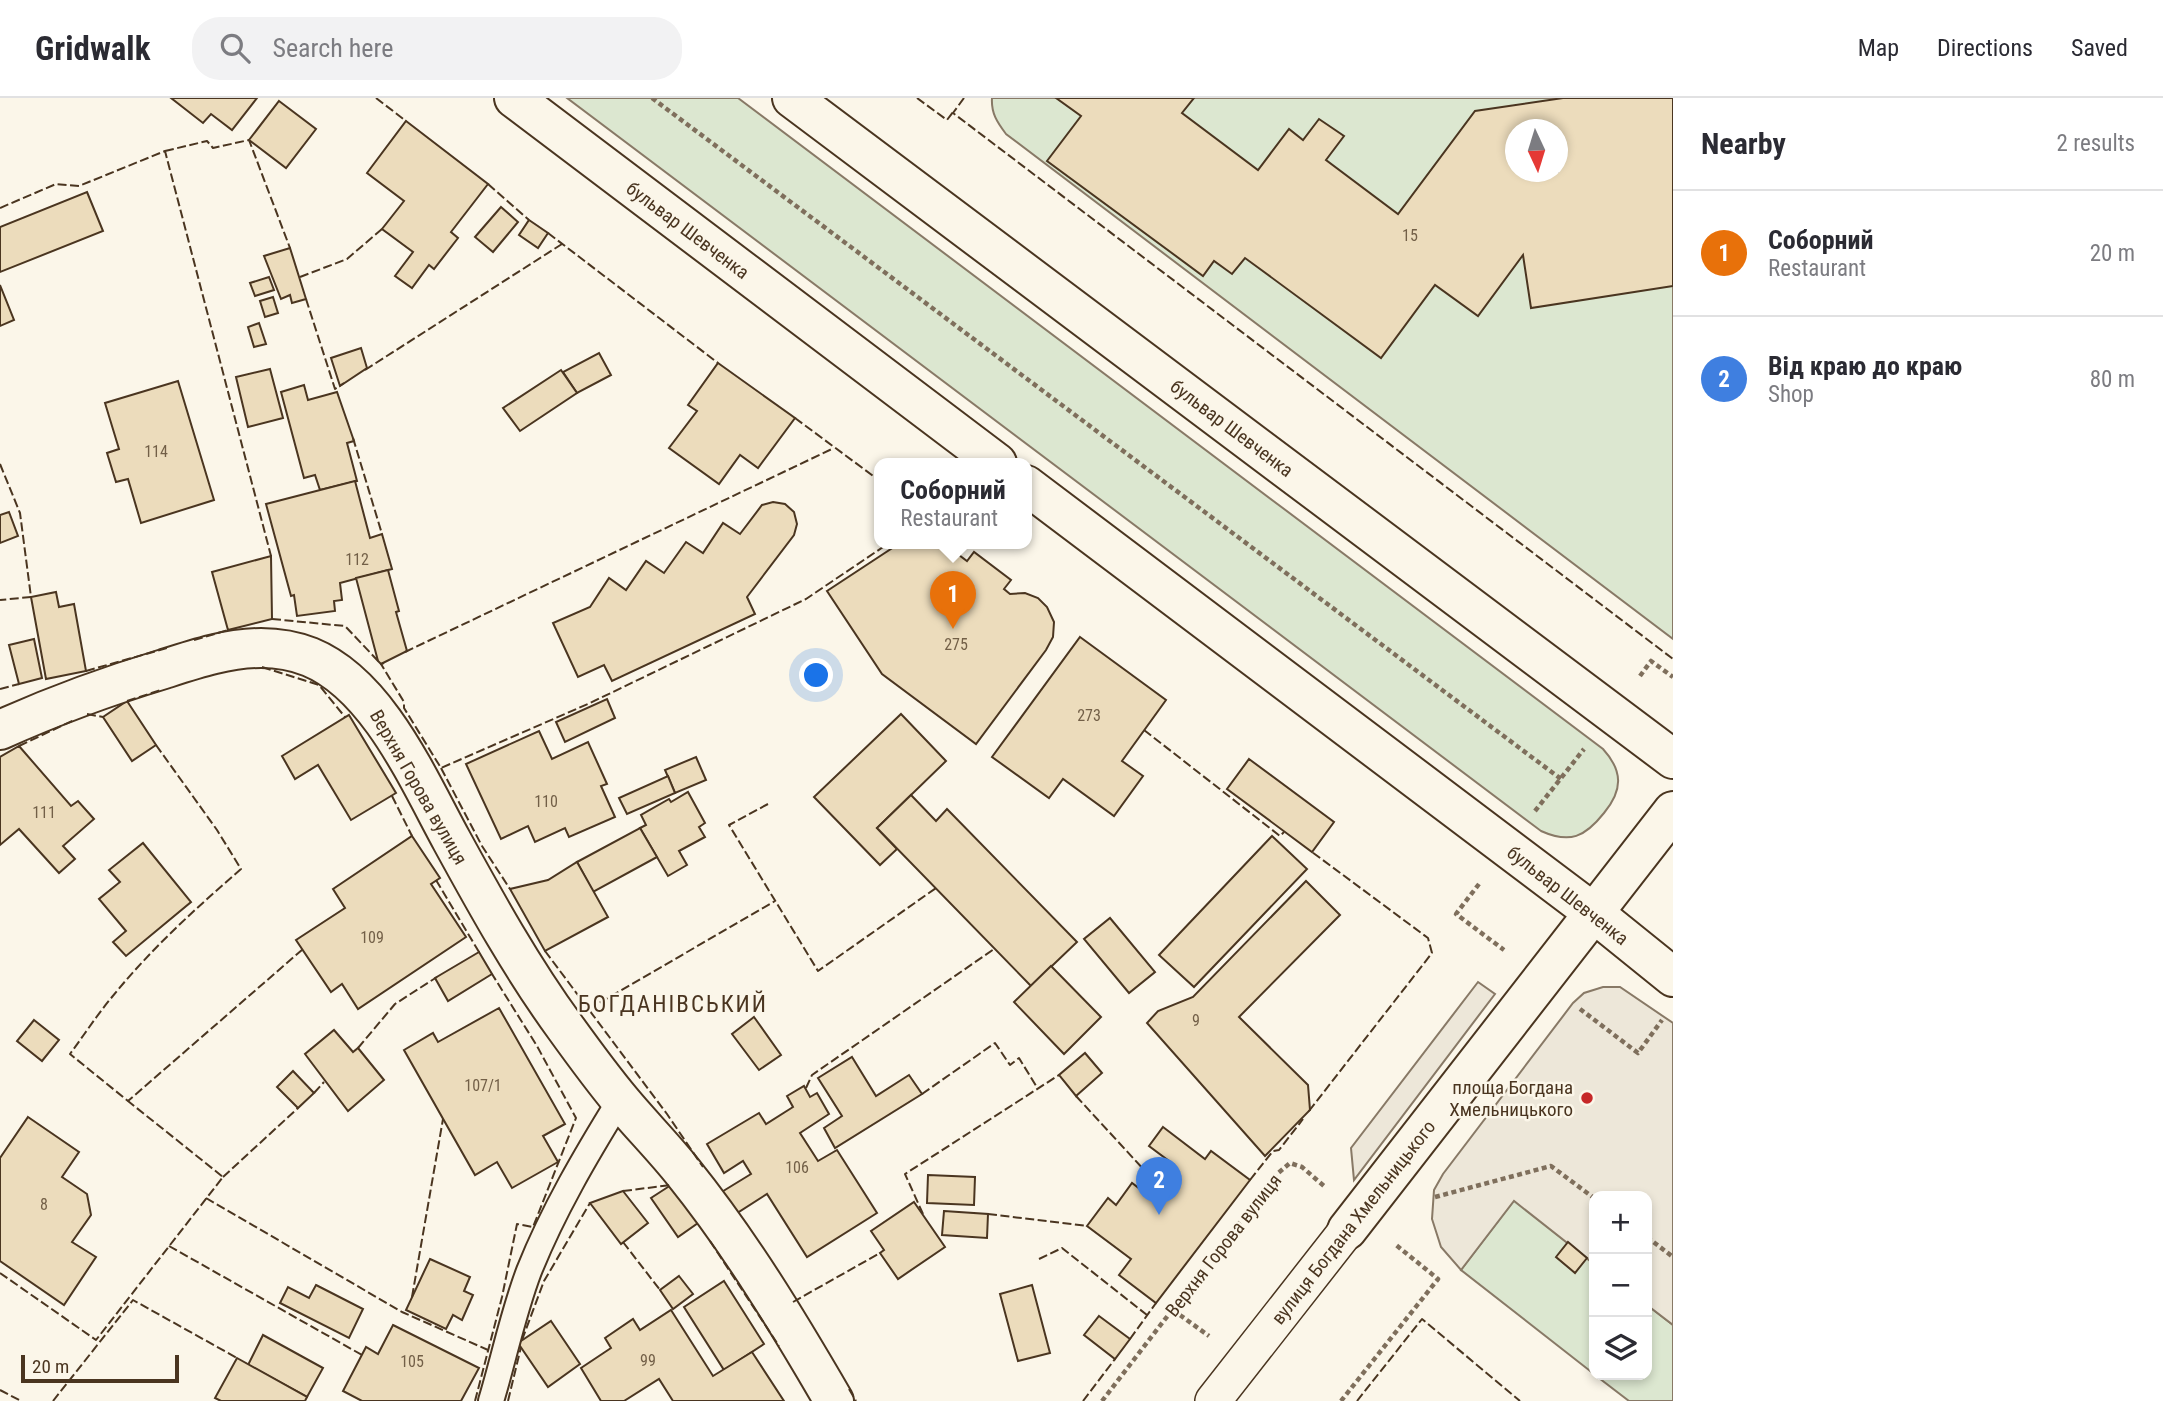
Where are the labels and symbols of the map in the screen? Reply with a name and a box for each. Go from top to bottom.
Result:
north arrow [1505,119,1568,182]
street label: бульвар Шевченка [622,177,754,284]
house number: 15 [1402,226,1418,245]
street label: бульвар Шевченка [1166,375,1298,482]
house number: 114 [144,442,168,461]
house number: 112 [345,550,369,569]
pin: 1 [930,571,976,629]
house number: 275 [944,635,968,654]
your location [799,658,833,692]
street label: Верхня Горова вулиця [365,706,472,869]
house number: 273 [1077,706,1101,725]
house number: 110 [534,792,558,811]
house number: 111 [32,803,56,822]
street label: бульвар Шевченка [1502,841,1633,950]
house number: 109 [360,928,384,947]
district label: БОГДАНІВСЬКИЙ [578,990,768,1018]
house number: 9 [1192,1011,1200,1030]
house number: 107/1 [464,1076,502,1095]
place label: площа Богдана Хмельницького [1449,1076,1573,1121]
marker: площа Богдана Хмельницького [1579,1090,1595,1106]
street label: вулиця Богдана Хмельницького [1267,1116,1440,1329]
pin: 2 [1136,1157,1182,1215]
house number: 106 [785,1158,809,1177]
street label: Верхня Горова вулиця [1161,1169,1286,1321]
house number: 8 [40,1195,48,1214]
house number: 99 [640,1351,656,1370]
scale bar [21,1352,178,1384]
house number: 105 [400,1352,424,1371]

